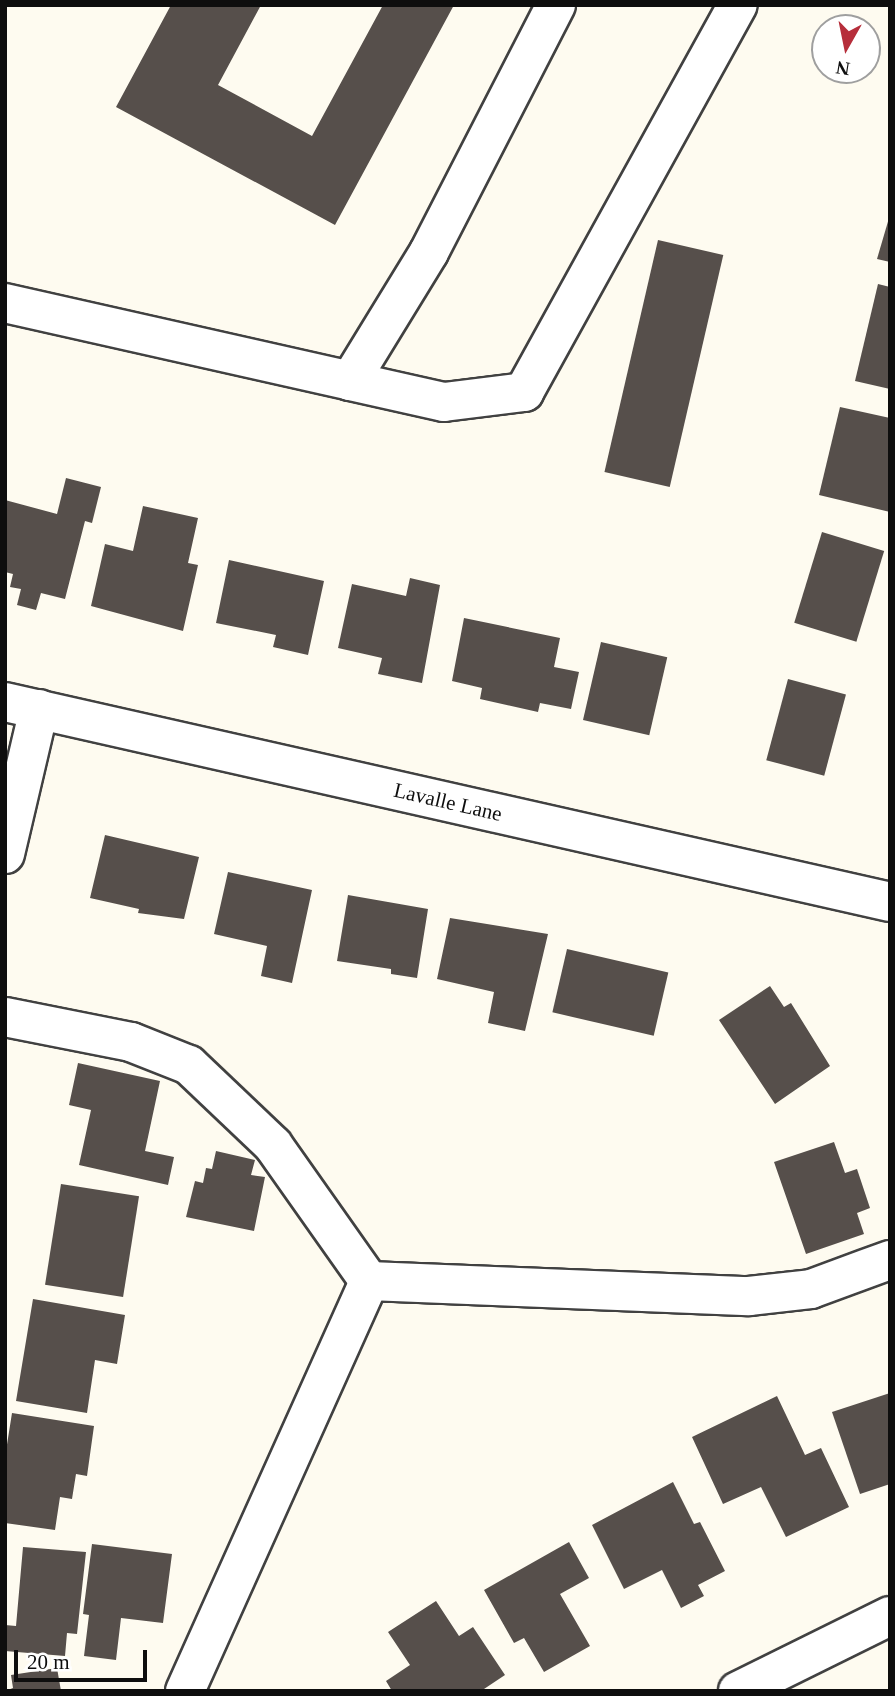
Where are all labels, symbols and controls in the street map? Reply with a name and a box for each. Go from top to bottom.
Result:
north arrow [811,14,881,84]
text: N [835,57,851,80]
street label: Lavalle Lane [391,777,505,827]
scale bar [18,1636,150,1680]
text: 20 m [27,1650,70,1674]

